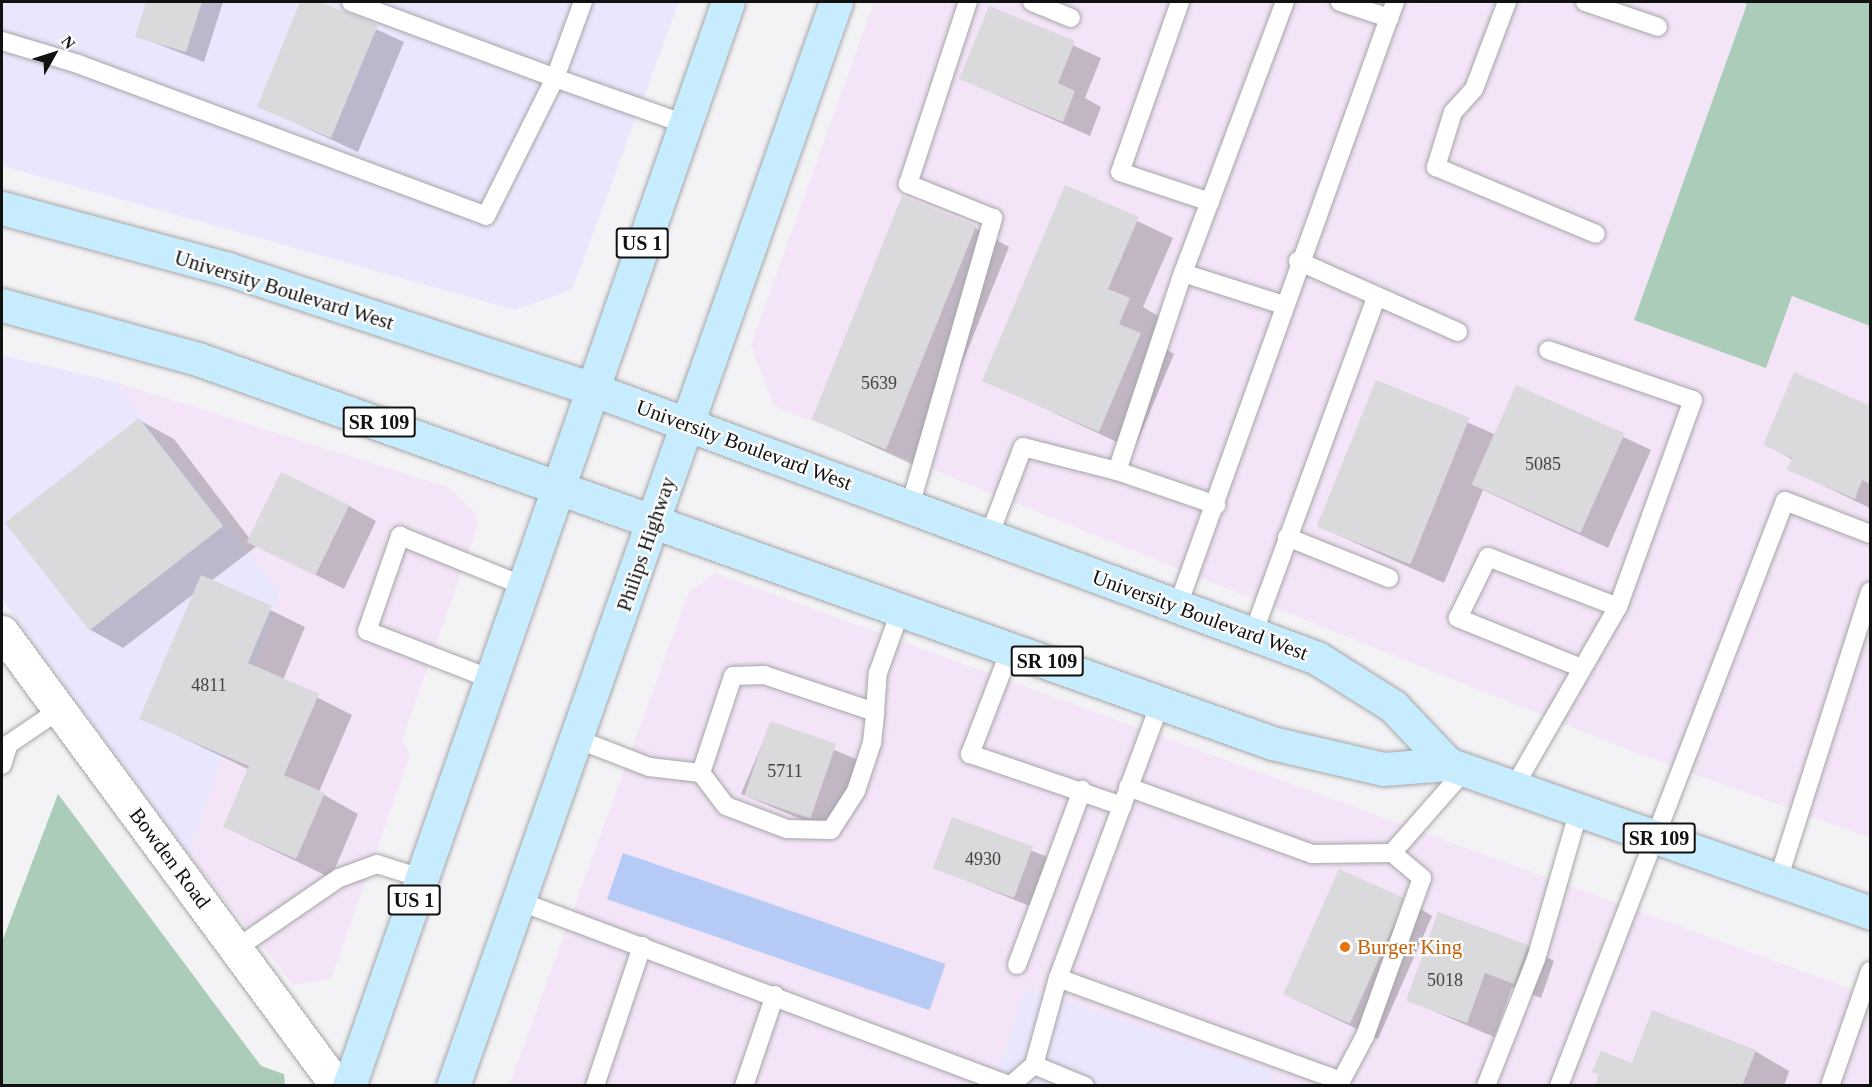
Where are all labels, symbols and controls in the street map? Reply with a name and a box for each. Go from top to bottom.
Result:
north arrow [24,24,84,84]
text: N [58,33,79,52]
road number: US 1 [615,226,669,260]
street label: University Boulevard West [171,245,397,335]
house number: 5639 [861,372,897,394]
street label: University Boulevard West [633,394,855,496]
road number: SR 109 [342,405,416,439]
house number: 5085 [1525,453,1561,475]
street label: Philips Highway [611,473,681,615]
street label: University Boulevard West [1089,564,1311,666]
road number: SR 109 [1010,644,1084,678]
house number: 4811 [191,674,227,696]
house number: 5711 [767,760,803,782]
street label: Bowden Road [124,803,216,913]
road number: SR 109 [1622,821,1696,855]
house number: 4930 [965,848,1001,870]
road number: US 1 [387,883,441,917]
place label: Burger King [1357,934,1462,960]
marker: Burger King [1338,940,1352,954]
house number: 5018 [1427,969,1463,991]

